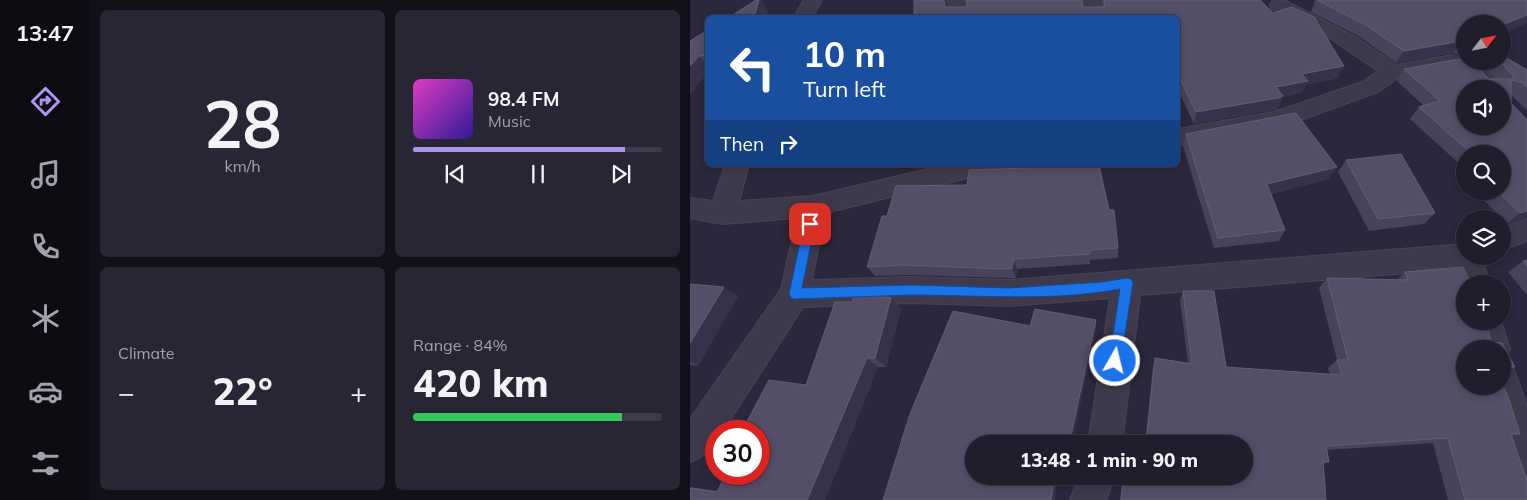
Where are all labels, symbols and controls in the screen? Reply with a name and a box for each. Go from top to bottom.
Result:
north arrow [1456,15,1511,70]
map controls [1456,15,1511,395]
text: 13:47 [16,19,74,47]
text: 10 m [803,32,886,76]
icon: left [720,35,785,100]
text: Turn left [803,75,886,103]
button: sound [1456,80,1511,135]
text: 28 [203,83,282,164]
icon: directions [28,84,63,119]
text: 98.4 FM [488,87,560,111]
text: Music [488,111,531,131]
icon: right [774,130,802,158]
text: Then [720,132,764,156]
button: search [1456,145,1511,200]
text: km/h [224,156,261,176]
icon: music [28,157,63,192]
icon: previous [441,160,469,188]
icon: pause [524,160,552,188]
icon: next [607,160,635,188]
pin [789,203,831,245]
icon: arrive [796,210,824,238]
button: layers [1456,210,1511,265]
icon: phone [28,229,63,264]
button: + [1456,275,1511,330]
icon: climate [28,301,63,336]
position arrow [1088,334,1140,386]
text: Range · 84% [413,335,508,355]
button: − [1456,340,1511,395]
text: Climate [118,343,174,363]
text: 420 km [413,359,549,407]
text: 22° [212,367,273,415]
icon: car [28,374,63,409]
text: − [118,375,135,410]
text: + [350,375,367,410]
speed limit sign: 30 [705,420,770,485]
icon: filters [28,446,63,481]
text: 13:48 · 1 min · 90 m [1020,448,1198,472]

